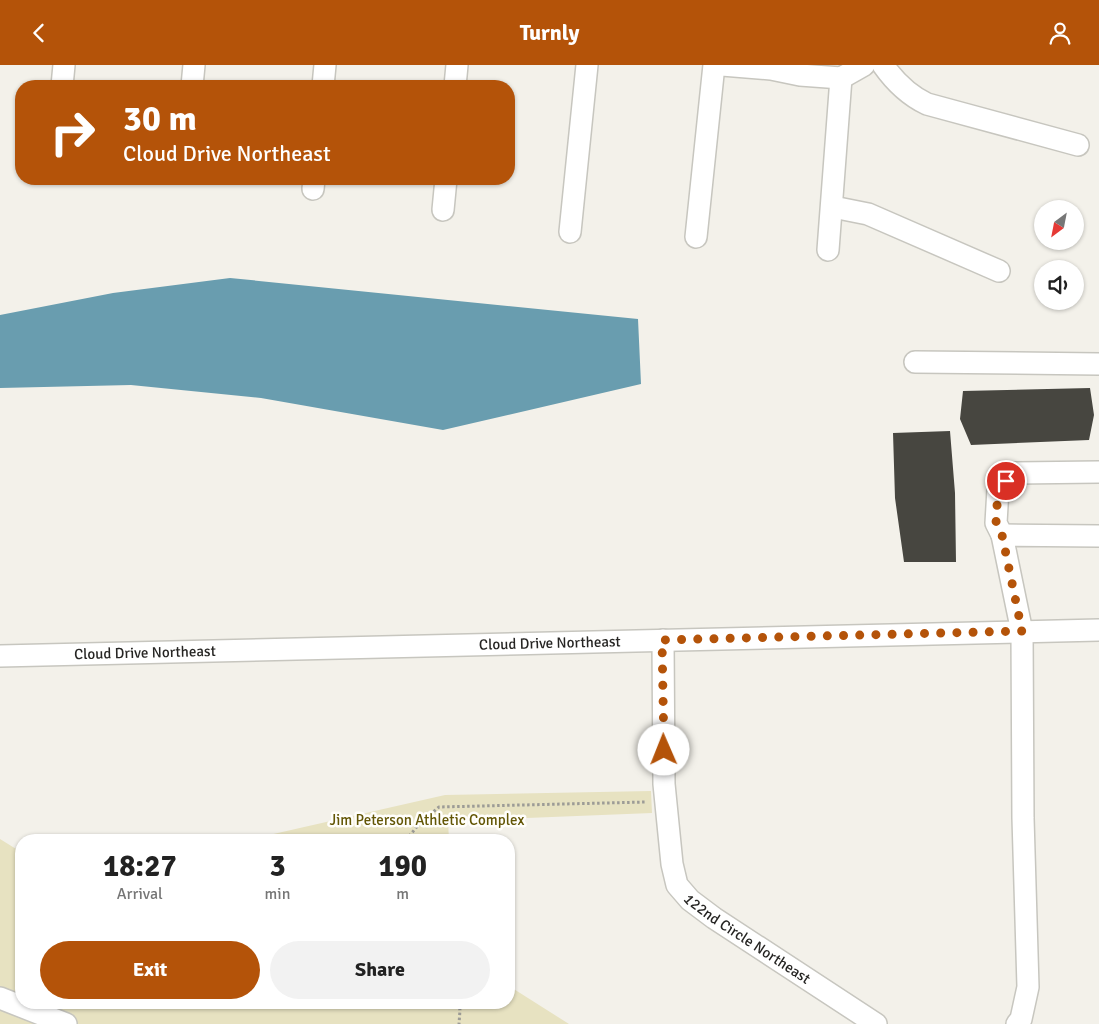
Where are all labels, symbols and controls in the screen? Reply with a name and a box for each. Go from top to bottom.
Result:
icon: back [25,19,53,47]
text: Turnly [520,19,579,46]
icon: person [1046,19,1074,47]
text: 30 m [123,97,197,140]
icon: right [40,100,105,165]
text: Cloud Drive Northeast [123,140,331,167]
north arrow [1034,200,1084,250]
map controls [1034,200,1084,310]
button: sound [1034,260,1084,310]
pin [985,460,1027,502]
icon: arrive [992,467,1020,495]
street label: Cloud Drive Northeast [479,632,621,654]
street label: Cloud Drive Northeast [74,642,216,663]
position arrow [637,723,689,775]
park label: Jim Peterson Athletic Complex [330,811,525,829]
text: 18:27 [103,848,177,885]
text: 3 [269,848,286,885]
text: 190 [378,848,427,885]
text: Arrival [117,884,163,904]
text: min [265,884,290,904]
text: m [396,884,409,904]
street label: 122nd Circle Northeast [680,890,814,988]
button: Exit [40,941,260,999]
button: Share [270,941,490,999]

